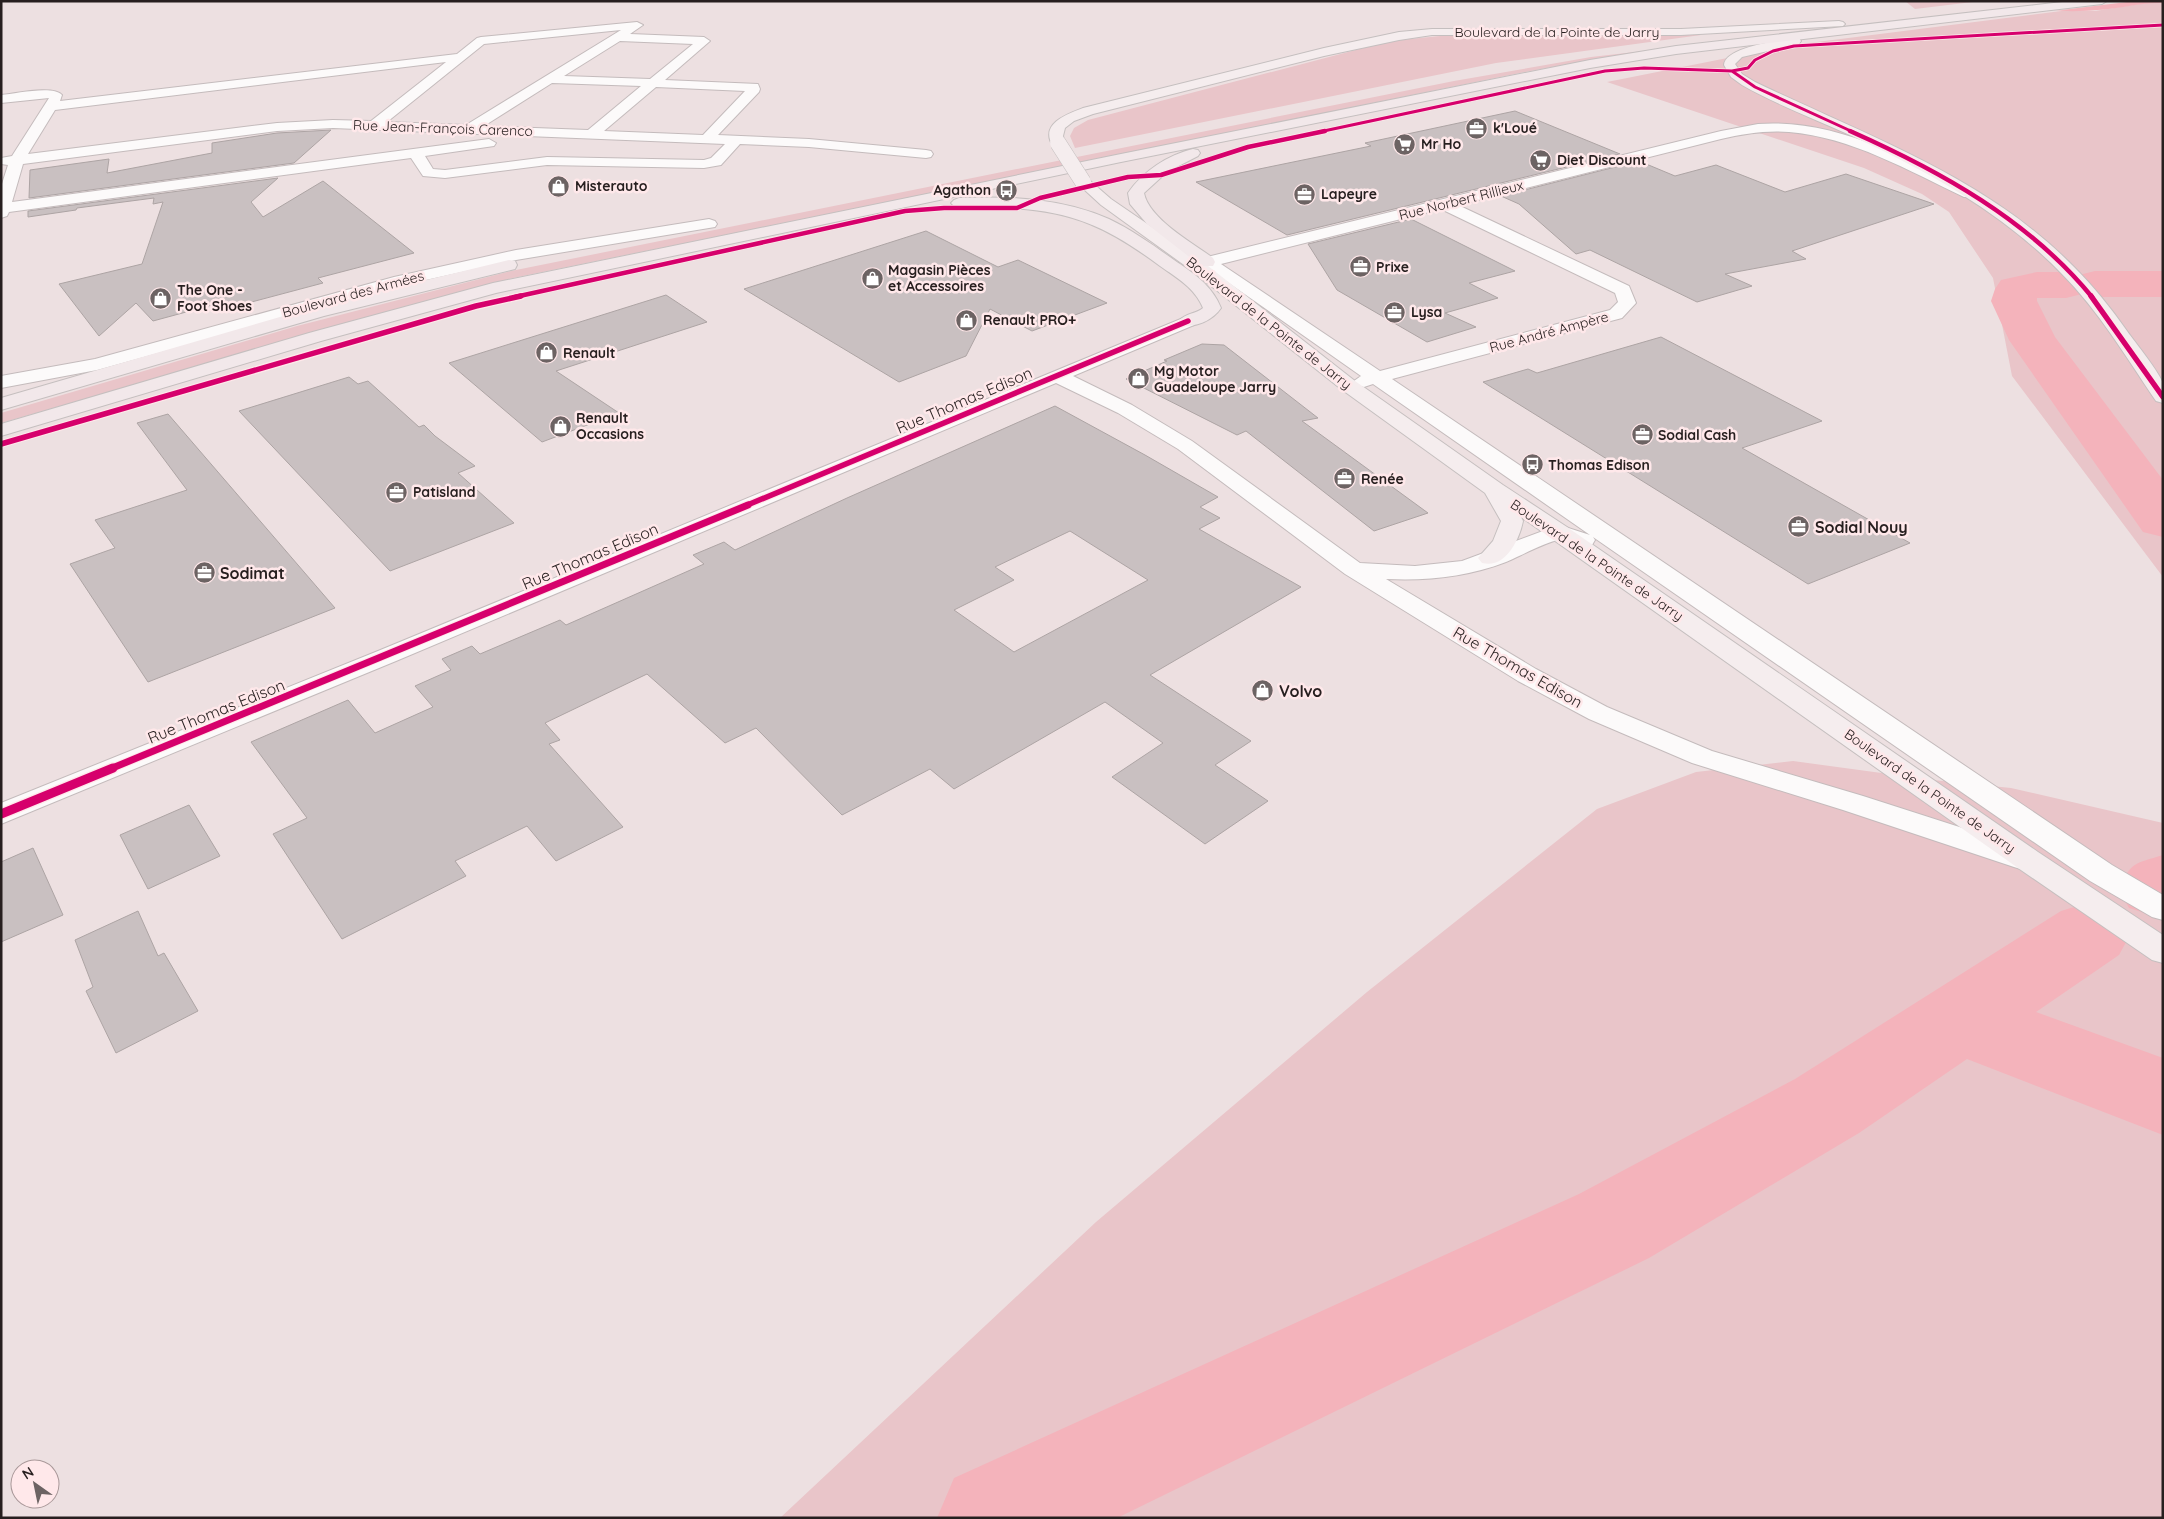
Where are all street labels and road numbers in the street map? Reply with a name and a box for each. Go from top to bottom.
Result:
street label: Boulevard de la Pointe de Jarry [1454,23,1660,41]
street label: Rue Jean-François Carenco [353,116,533,140]
street label: Rue Norbert Rillieux [1397,176,1525,224]
street label: Boulevard de la Pointe de Jarry [1183,253,1355,393]
street label: Boulevard des Armées [280,266,426,322]
street label: Rue André Ampère [1487,307,1611,357]
street label: Rue Thomas Edison [893,362,1035,438]
street label: Boulevard de la Pointe de Jarry [1507,495,1687,625]
street label: Rue Thomas Edison [519,518,661,594]
street label: Rue Thomas Edison [1450,622,1586,712]
street label: Rue Thomas Edison [144,674,288,748]
street label: Boulevard de la Pointe de Jarry [1841,725,2019,857]

